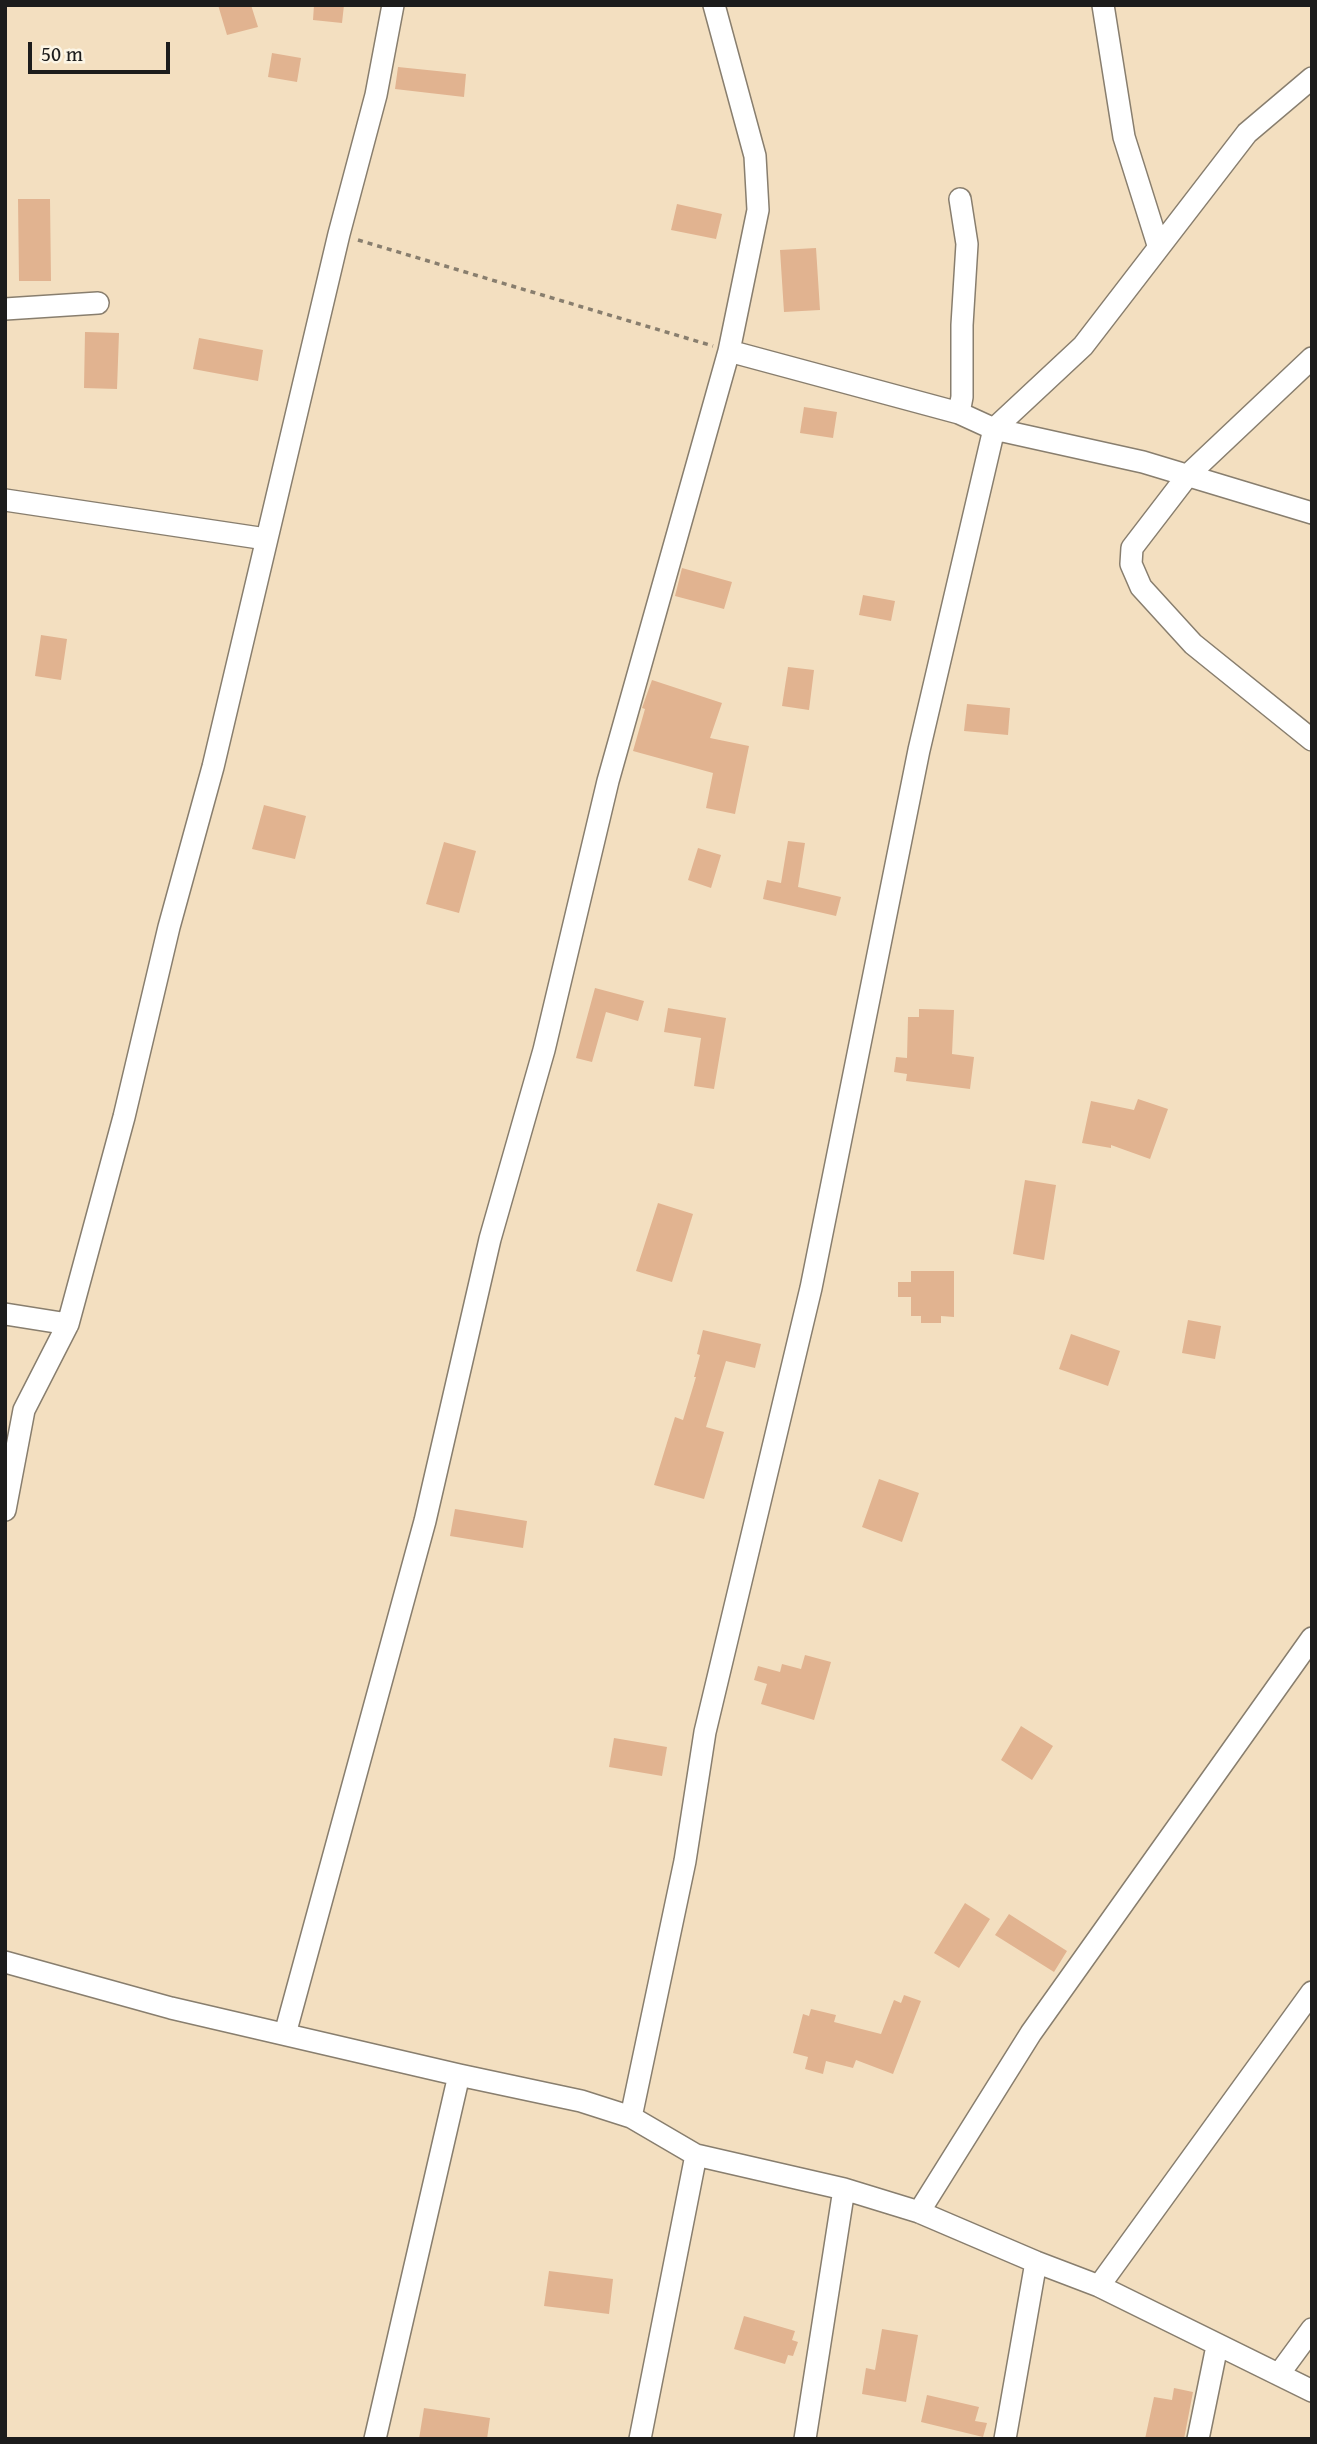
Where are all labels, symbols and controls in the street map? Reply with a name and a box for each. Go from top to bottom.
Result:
scale bar [32,28,173,72]
text: 50 m [41,38,83,69]

